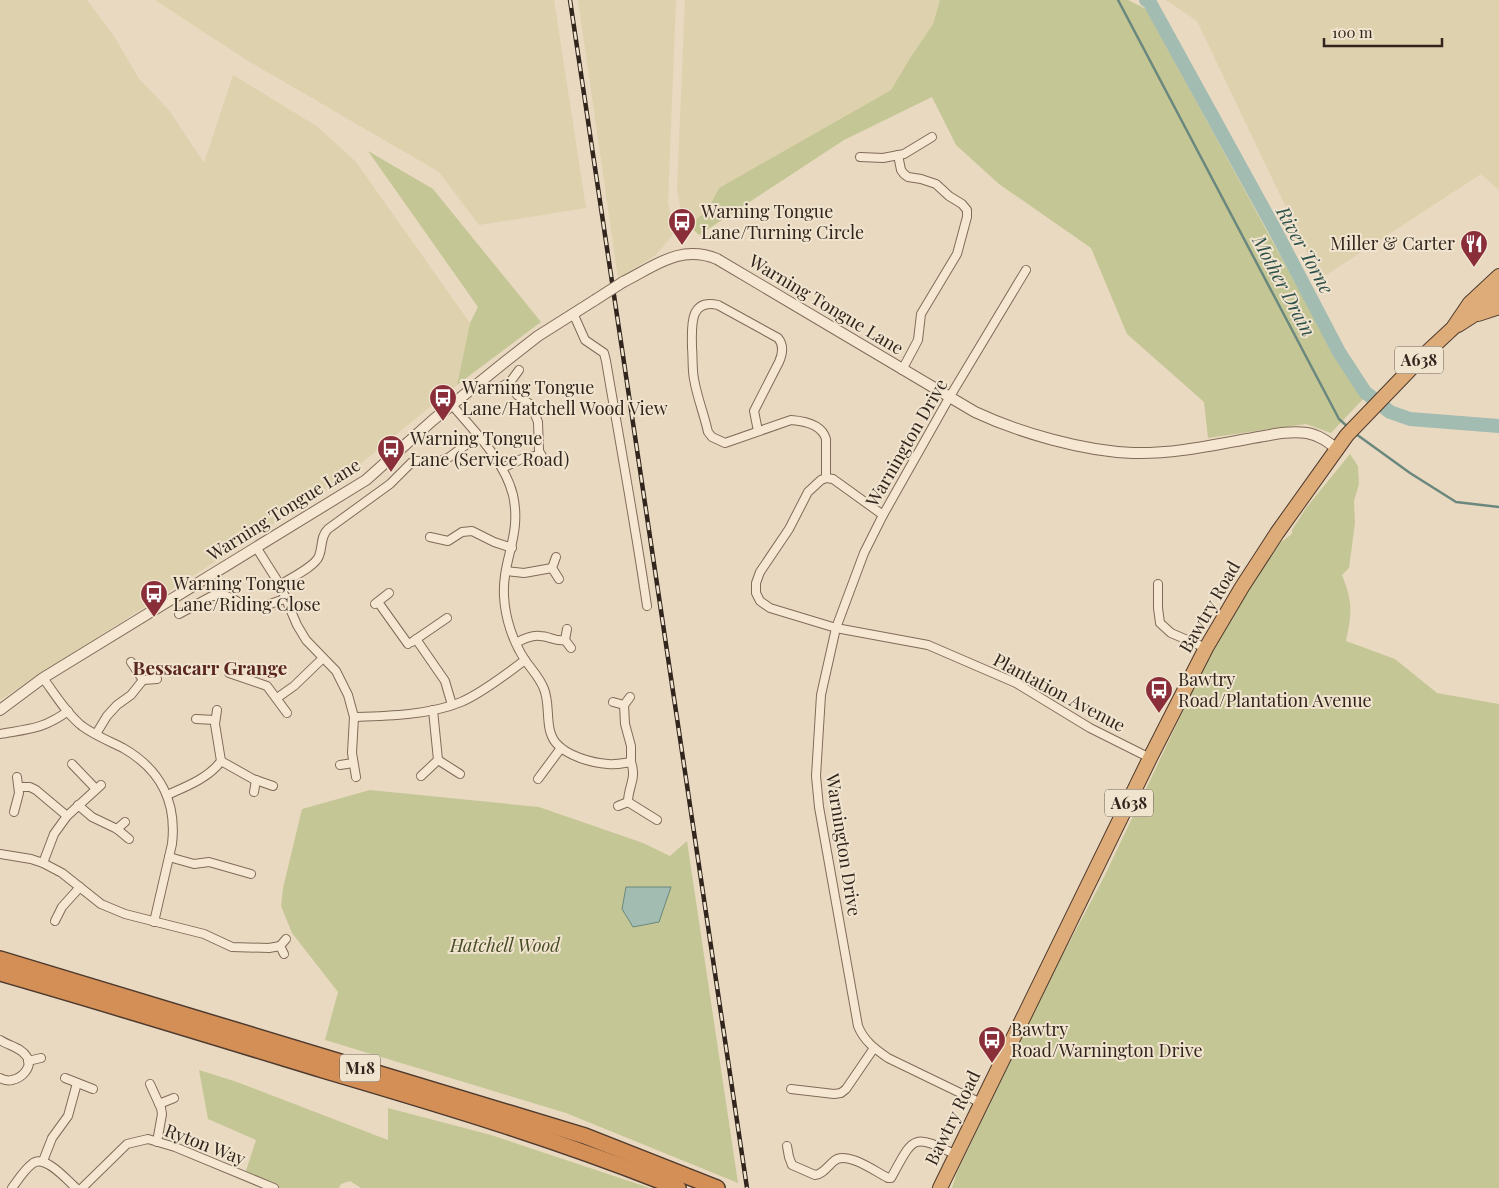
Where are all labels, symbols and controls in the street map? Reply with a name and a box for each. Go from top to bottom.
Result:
scale bar [1324,15,1442,47]
text: 100 m [1332,22,1373,42]
place label: Warning Tongue Lane/Turning Circle [700,199,864,244]
water label: River Torne [1271,200,1341,298]
bus stop icon: Warning Tongue Lane/Turning Circle [667,207,697,246]
restaurant icon: Miller & Carter [1459,229,1489,268]
water label: Mother Drain [1247,230,1322,341]
place label: Miller & Carter [1330,231,1455,255]
street label: Warning Tongue Lane [744,248,908,360]
road number: A638 [1395,346,1443,374]
street label: Warnington Drive [859,374,953,512]
place label: Warning Tongue Lane/Hatchell Wood View [461,375,668,420]
bus stop icon: Warning Tongue Lane/Hatchell Wood View [428,383,458,422]
place label: Warning Tongue Lane (Service Road) [409,426,569,471]
bus stop icon: Warning Tongue Lane (Service Road) [376,434,406,473]
street label: Warning Tongue Lane [202,452,365,567]
street label: Bawtry Road [1173,556,1245,657]
place label: Warning Tongue Lane/Riding Close [172,571,321,616]
bus stop icon: Warning Tongue Lane/Riding Close [139,579,169,618]
street label: Plantation Avenue [989,647,1130,737]
district label: Bessacarr Grange [133,654,287,680]
place label: Bawtry Road/Plantation Avenue [1178,667,1372,712]
bus stop icon: Bawtry Road/Plantation Avenue [1144,675,1174,714]
street label: Warnington Drive [821,771,867,918]
road number: A638 [1105,790,1153,816]
park label: Hatchell Wood [449,933,561,957]
place label: Bawtry Road/Warnington Drive [1011,1017,1203,1062]
bus stop icon: Bawtry Road/Warnington Drive [977,1025,1007,1064]
road number: M18 [340,1054,380,1082]
street label: Bawtry Road [919,1066,986,1169]
street label: Ryton Way [162,1118,249,1170]

